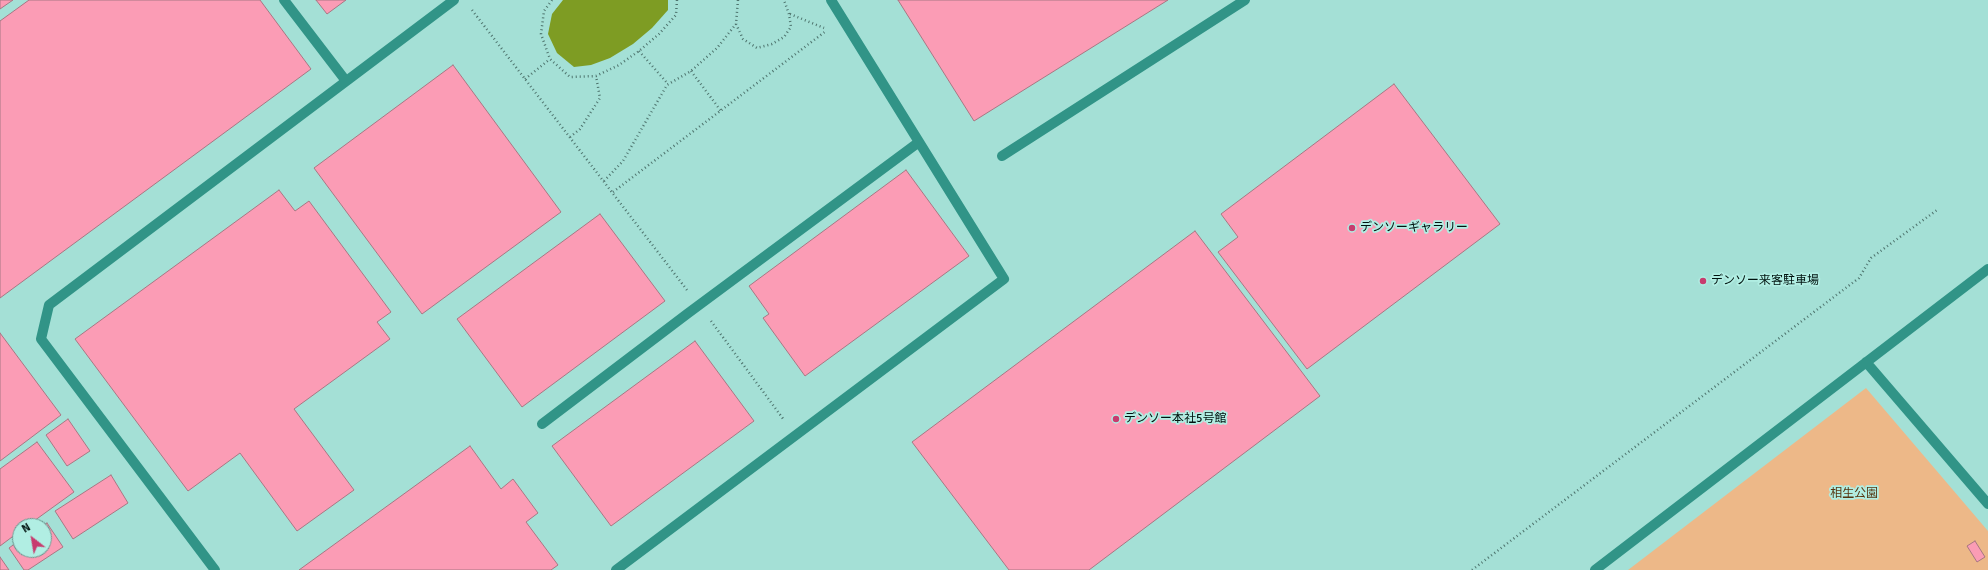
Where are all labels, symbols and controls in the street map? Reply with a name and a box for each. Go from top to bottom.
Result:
place label: デンソーギャラリー [1360,221,1468,235]
marker: デンソーギャラリー [1347,223,1357,233]
place label: デンソー来客駐車場 [1711,274,1819,288]
marker: デンソー来客駐車場 [1698,276,1708,286]
place label: デンソー本社5号館 [1124,412,1226,426]
marker: デンソー本社5号館 [1111,414,1121,424]
park label: 相生公園 [1830,487,1878,501]
north arrow [12,518,52,558]
text: N [19,521,33,536]

